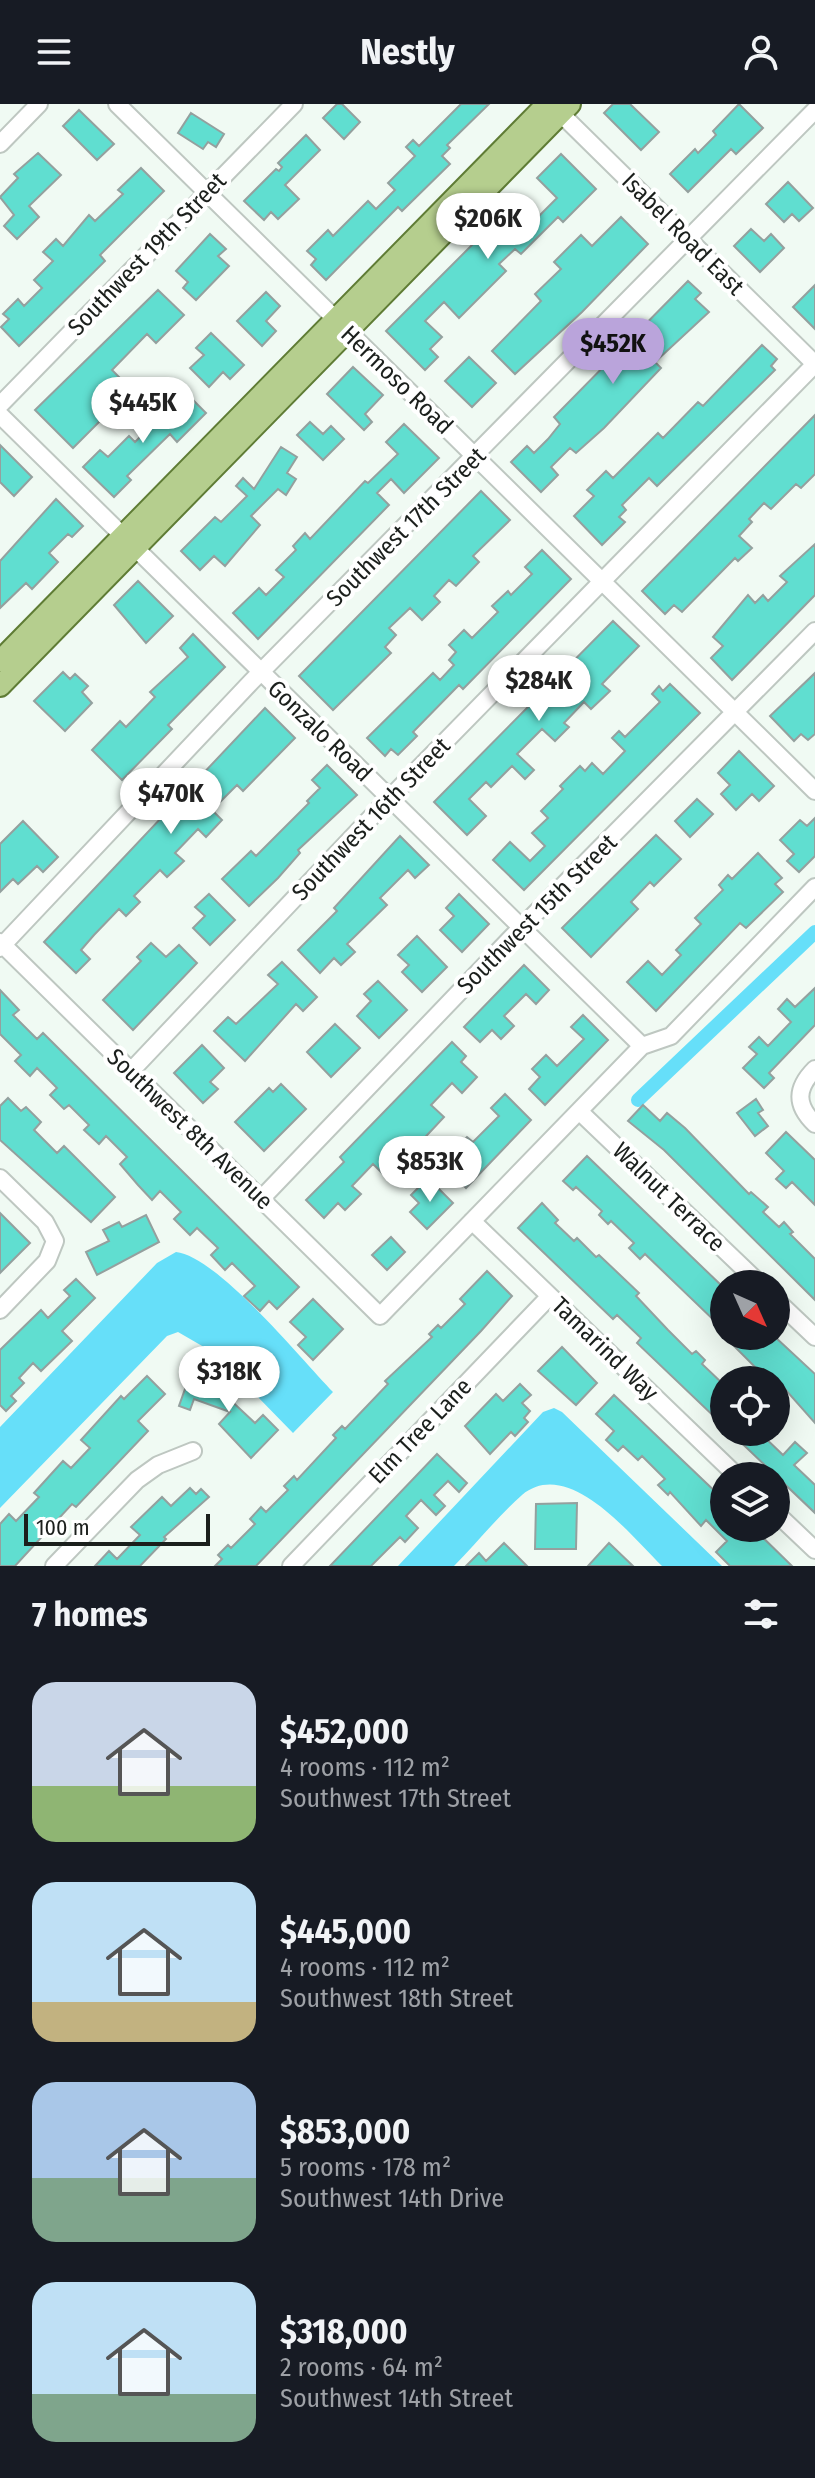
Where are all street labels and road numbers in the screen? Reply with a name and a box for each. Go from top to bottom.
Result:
street label: Southwest 19th Street [62,167,232,341]
street label: Isabel Road East [616,167,750,301]
street label: Hermoso Road [335,320,459,440]
street label: Southwest 17th Street [321,442,491,612]
street label: Gonzalo Road [262,674,378,788]
street label: Southwest 16th Street [286,732,456,906]
street label: Southwest 15th Street [451,828,623,1000]
street label: Southwest 8th Avenue [101,1043,279,1215]
street label: Walnut Terrace [607,1137,731,1257]
street label: Tamarind Way [546,1291,664,1407]
street label: Elm Tree Lane [363,1372,477,1490]

